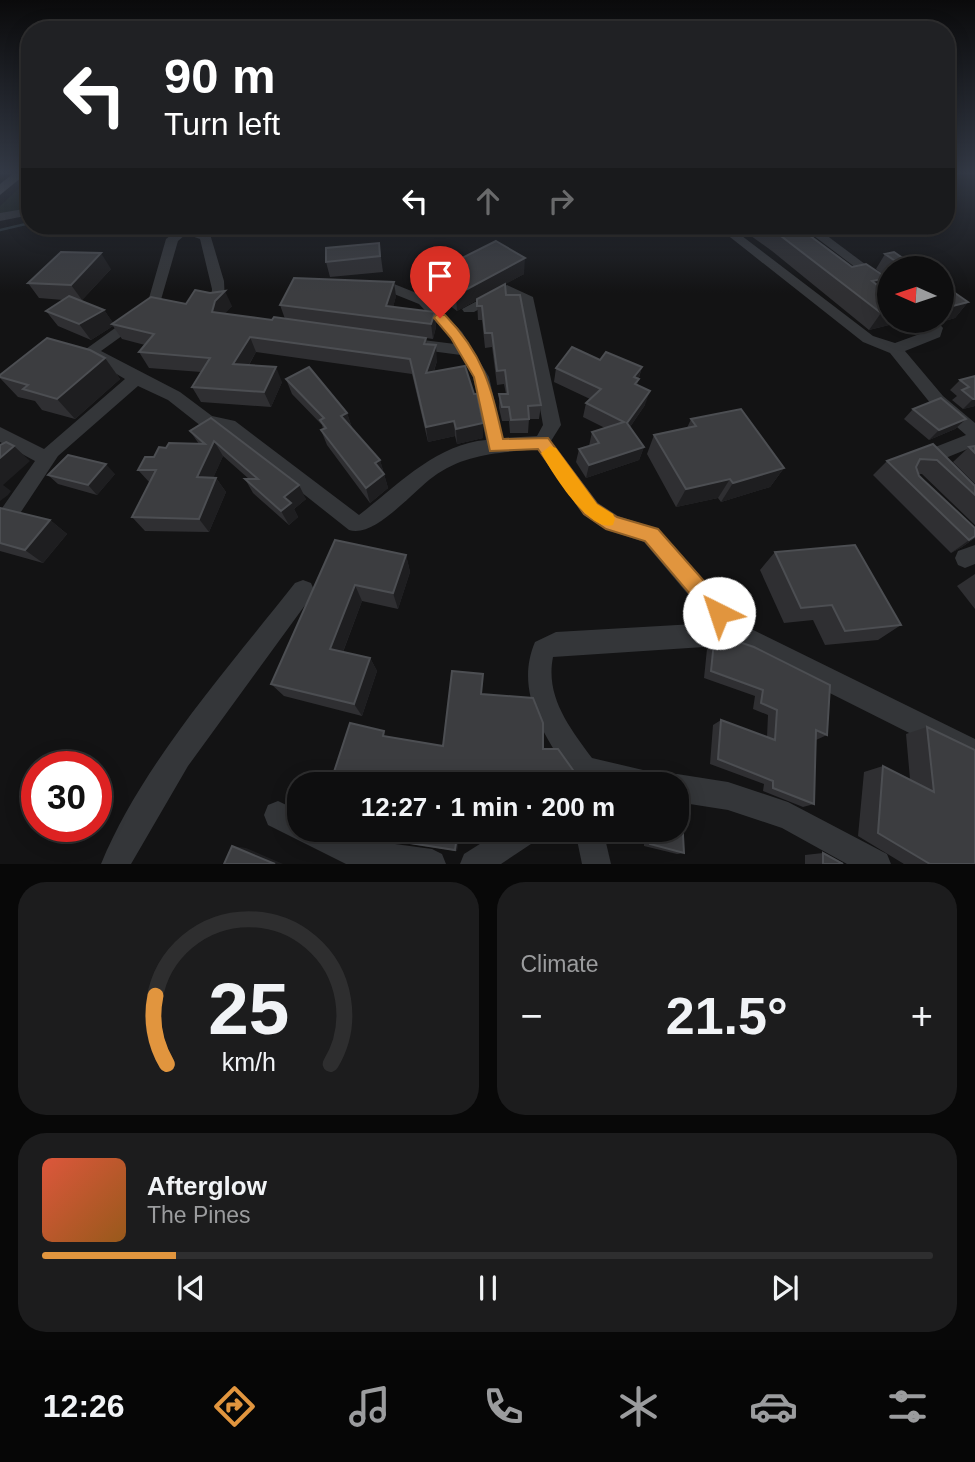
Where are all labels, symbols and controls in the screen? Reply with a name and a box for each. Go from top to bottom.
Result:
icon: left [49,49,140,140]
text: 90 m [164,49,276,103]
text: Turn left [164,106,280,142]
icon: left [396,182,434,220]
icon: ahead [469,182,507,220]
icon: right [542,182,580,220]
pin [410,246,470,318]
north arrow [877,256,954,332]
map controls [877,256,954,333]
icon: arrive [421,257,459,295]
position arrow [682,576,756,650]
speed limit sign: 30 [21,751,112,842]
text: 12:27 · 1 min · 200 m [361,792,615,822]
text: Climate [521,951,598,977]
text: 25 [208,969,289,1050]
text: 21.5° [666,987,788,1045]
text: − [521,995,543,1037]
text: + [911,995,933,1037]
text: km/h [221,1048,275,1076]
text: Afterglow [147,1171,267,1201]
text: The Pines [147,1202,251,1228]
icon: previous [172,1269,210,1307]
icon: pause [469,1269,507,1307]
icon: next [766,1269,804,1307]
icon: directions [210,1382,259,1431]
icon: music [345,1382,394,1431]
icon: phone [479,1382,528,1431]
icon: climate [614,1382,663,1431]
icon: car [749,1382,798,1431]
icon: filters [883,1382,932,1431]
text: 12:26 [43,1388,125,1424]

